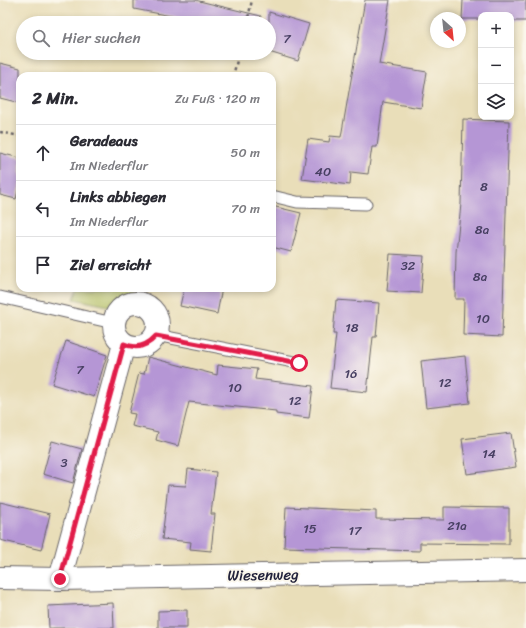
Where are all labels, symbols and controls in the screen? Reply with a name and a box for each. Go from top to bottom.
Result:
north arrow [430,12,466,48]
map controls [478,12,514,120]
button: + [478,12,514,48]
search box [16,16,276,60]
text: Hier suchen [62,25,141,51]
icon: search [30,27,52,49]
house number: 7 [283,27,292,50]
button: − [478,48,514,84]
text: 2 Min. [32,83,79,113]
button: layers [478,84,514,120]
text: Zu Fuß · 120 m [175,87,260,110]
text: Geradeaus [70,128,138,154]
text: 50 m [230,141,260,164]
icon: ahead [32,142,54,164]
text: Im Niederflur [70,154,148,177]
house number: 40 [315,160,331,183]
house number: 8 [480,175,488,198]
text: Links abbiegen [70,184,166,210]
text: 70 m [231,197,260,220]
icon: left [32,198,54,220]
text: Im Niederflur [70,210,148,233]
house number: 8a [475,218,490,241]
text: Ziel erreicht [70,252,151,278]
icon: arrive [32,254,54,276]
house number: 32 [401,254,416,277]
house number: 8a [473,265,488,288]
house number: 10 [476,307,490,330]
house number: 18 [345,316,359,339]
route start [290,354,308,372]
house number: 7 [76,358,85,381]
house number: 16 [345,362,357,385]
house number: 12 [438,371,452,394]
house number: 10 [228,376,242,399]
house number: 12 [288,389,302,412]
house number: 14 [482,442,496,465]
house number: 3 [60,451,68,474]
house number: 21a [447,514,467,537]
house number: 15 [303,517,317,540]
house number: 17 [348,519,363,542]
street label: Wiesenweg [227,561,299,589]
route end [51,570,69,588]

